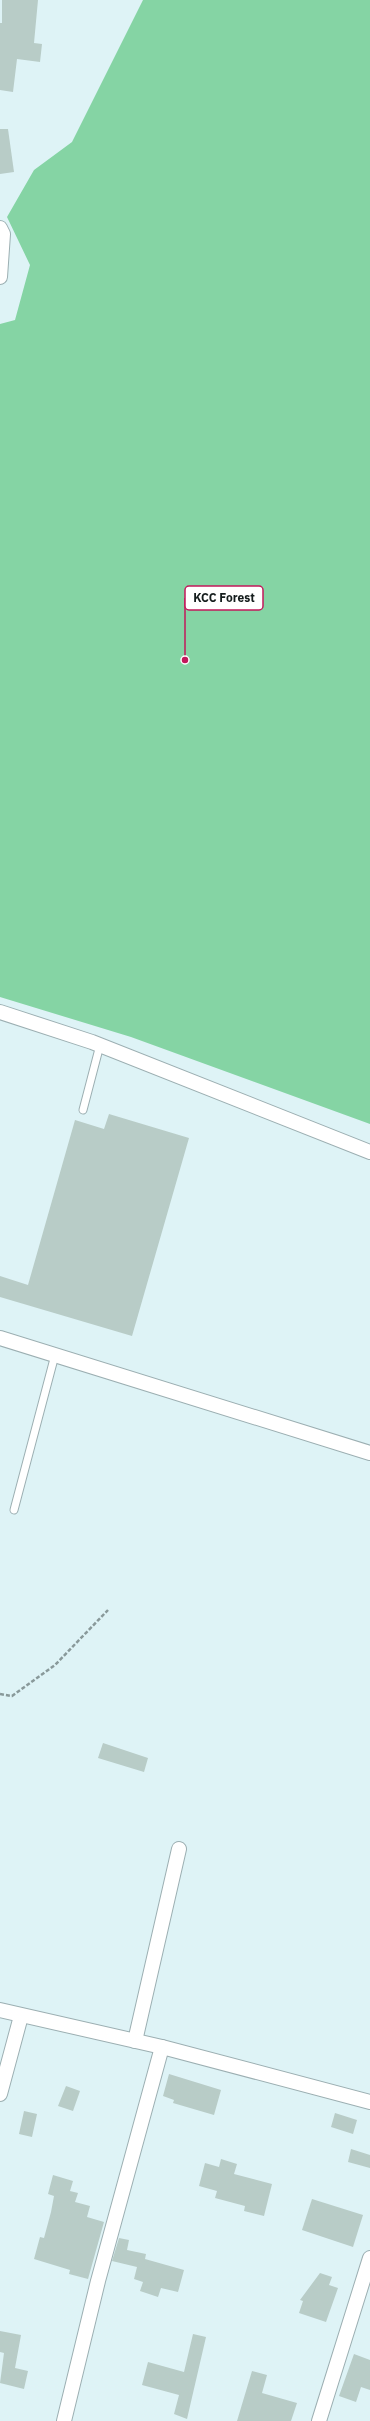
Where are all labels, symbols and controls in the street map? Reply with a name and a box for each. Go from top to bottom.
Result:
callout: KCC Forest [185,586,263,610]
text: KCC Forest [193,590,255,605]

